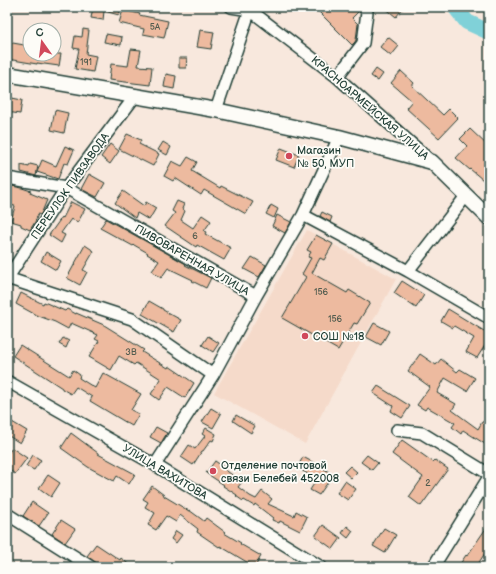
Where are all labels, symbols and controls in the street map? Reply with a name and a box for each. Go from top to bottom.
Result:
north arrow [22,22,62,62]
house number: 5А [150,22,161,33]
text: С [34,25,45,40]
street label: КРАСНОАРМЕЙСКАЯ УЛИЦА [309,53,432,163]
house number: 191 [80,57,92,68]
street label: ПЕРЕУЛОК ПИВЗАВОДА [28,130,112,242]
place label: Магазин № 50, МУП [297,144,354,170]
marker: Магазин № 50, МУП [284,151,294,161]
street label: ПИВОВАРЕННАЯ УЛИЦА [132,222,252,298]
house number: 6 [192,231,198,242]
house number: 156 [314,287,329,298]
house number: 156 [328,314,343,325]
place label: СОШ №18 [313,330,364,343]
marker: СОШ №18 [300,331,310,341]
house number: 3В [125,347,137,358]
street label: УЛИЦА ВАХИТОВА [120,442,210,503]
place label: Отделение почтовой связи Белебей 452008 [221,459,339,485]
marker: Отделение почтовой связи Белебей 452008 [208,466,218,476]
house number: 2 [425,478,431,489]

